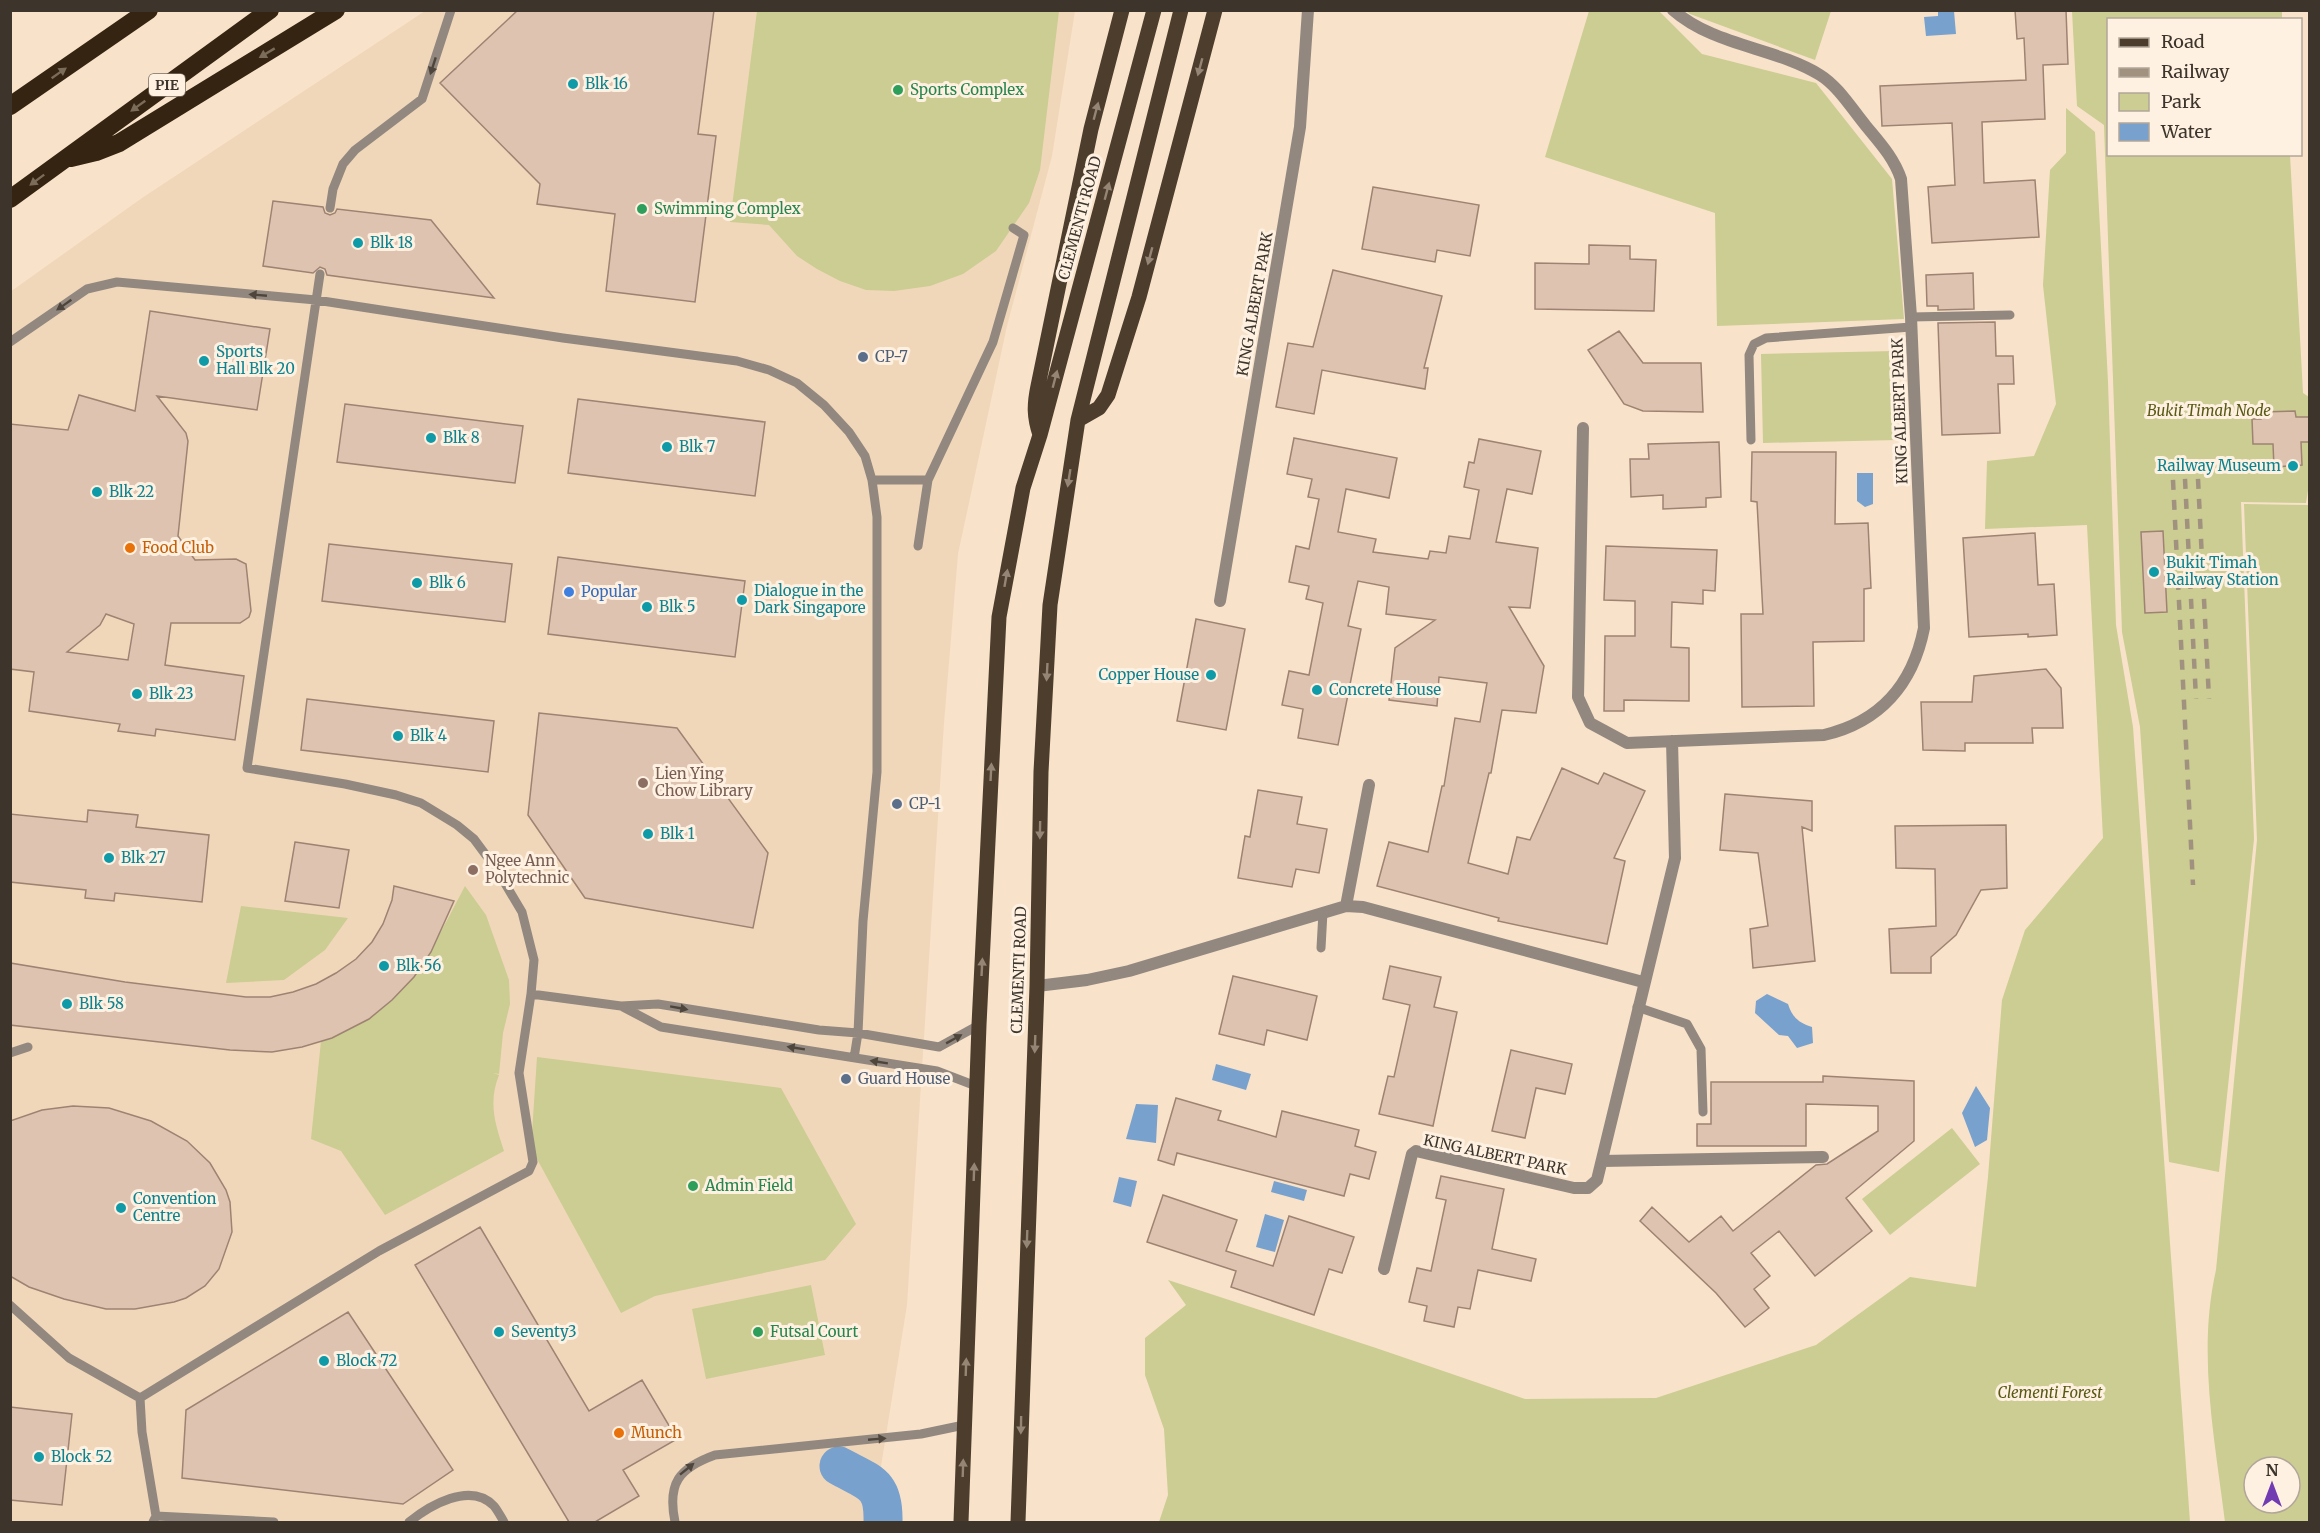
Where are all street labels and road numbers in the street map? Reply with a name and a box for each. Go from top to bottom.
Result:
road number: PIE [149,74,185,96]
street label: CLEMENTI ROAD [1054,154,1105,282]
street label: KING ALBERT PARK [1232,230,1277,378]
street label: KING ALBERT PARK [1887,337,1912,484]
street label: CLEMENTI ROAD [1007,906,1030,1034]
street label: KING ALBERT PARK [1422,1130,1569,1179]

